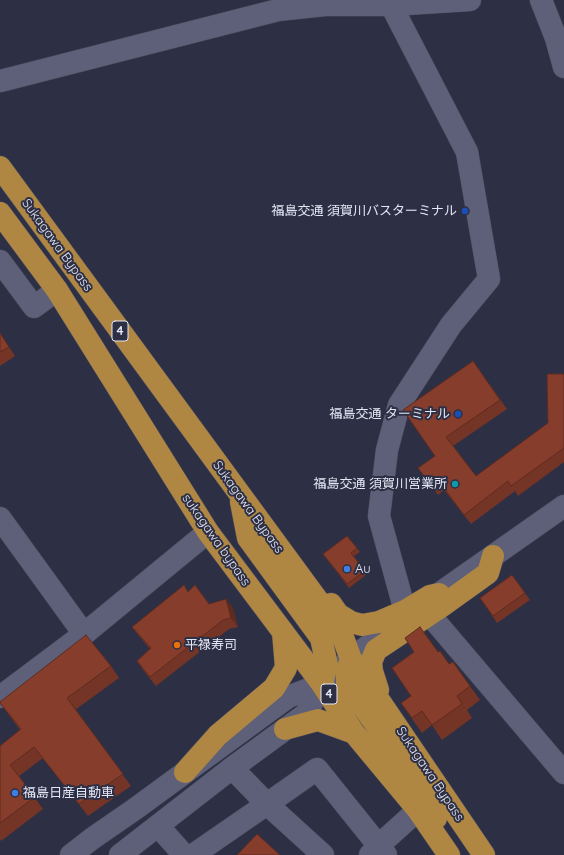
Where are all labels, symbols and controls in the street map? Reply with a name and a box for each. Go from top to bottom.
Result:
street label: Sukagawa Bypass [18,196,96,294]
place label: 福島交通 須賀川バスターミナル [271,203,457,219]
marker: 福島交通 須賀川バスターミナル [460,206,470,216]
road number: 4 [112,321,128,341]
place label: 福島交通 ターミナル [329,406,450,422]
marker: 福島交通 ターミナル [453,409,463,419]
street label: Sukagawa Bypass [209,458,287,556]
place label: 福島交通 須賀川営業所 [313,476,447,492]
marker: 福島交通 須賀川営業所 [450,479,460,489]
street label: sukagawa bypass [178,491,254,589]
place label: Au [355,561,371,577]
marker: Au [342,564,352,574]
place label: 平禄寿司 [185,637,237,653]
marker: 平禄寿司 [172,640,182,650]
road number: 4 [321,684,337,704]
street label: Sukagawa Bypass [393,724,467,824]
place label: 福島日産自動車 [23,785,114,801]
marker: 福島日産自動車 [10,788,20,798]

